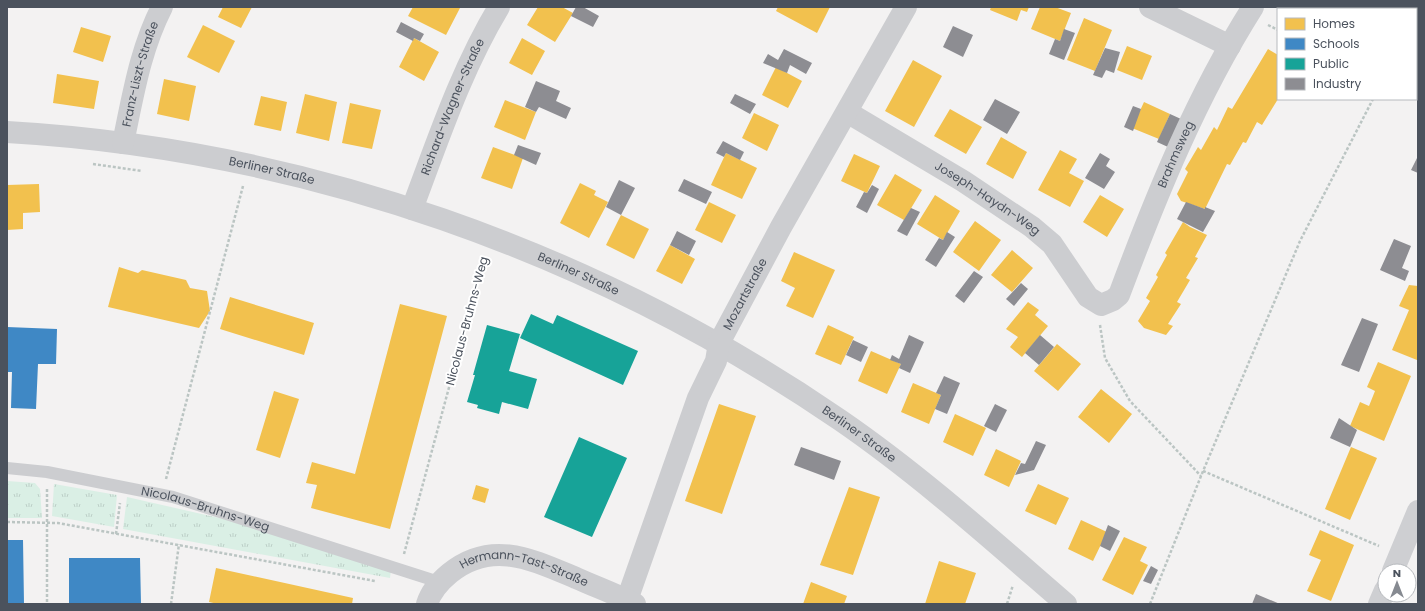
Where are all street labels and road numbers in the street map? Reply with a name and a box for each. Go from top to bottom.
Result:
street label: Franz-Liszt-Straße [118,18,162,128]
street label: Richard-Wagner-Straße [416,35,488,177]
street label: Brahmsweg [1153,118,1198,190]
street label: Berliner Straße [228,152,317,188]
street label: Joseph-Haydn-Weg [932,157,1044,239]
street label: Berliner Straße [535,248,622,299]
street label: Nicolaus-Bruhns-Weg [441,254,492,387]
street label: Mozartstraße [719,255,771,333]
street label: Berliner Straße [819,401,900,466]
street label: Nicolaus-Bruhns-Weg [140,482,272,535]
street label: Hermann-Tast-Straße [456,546,591,590]

